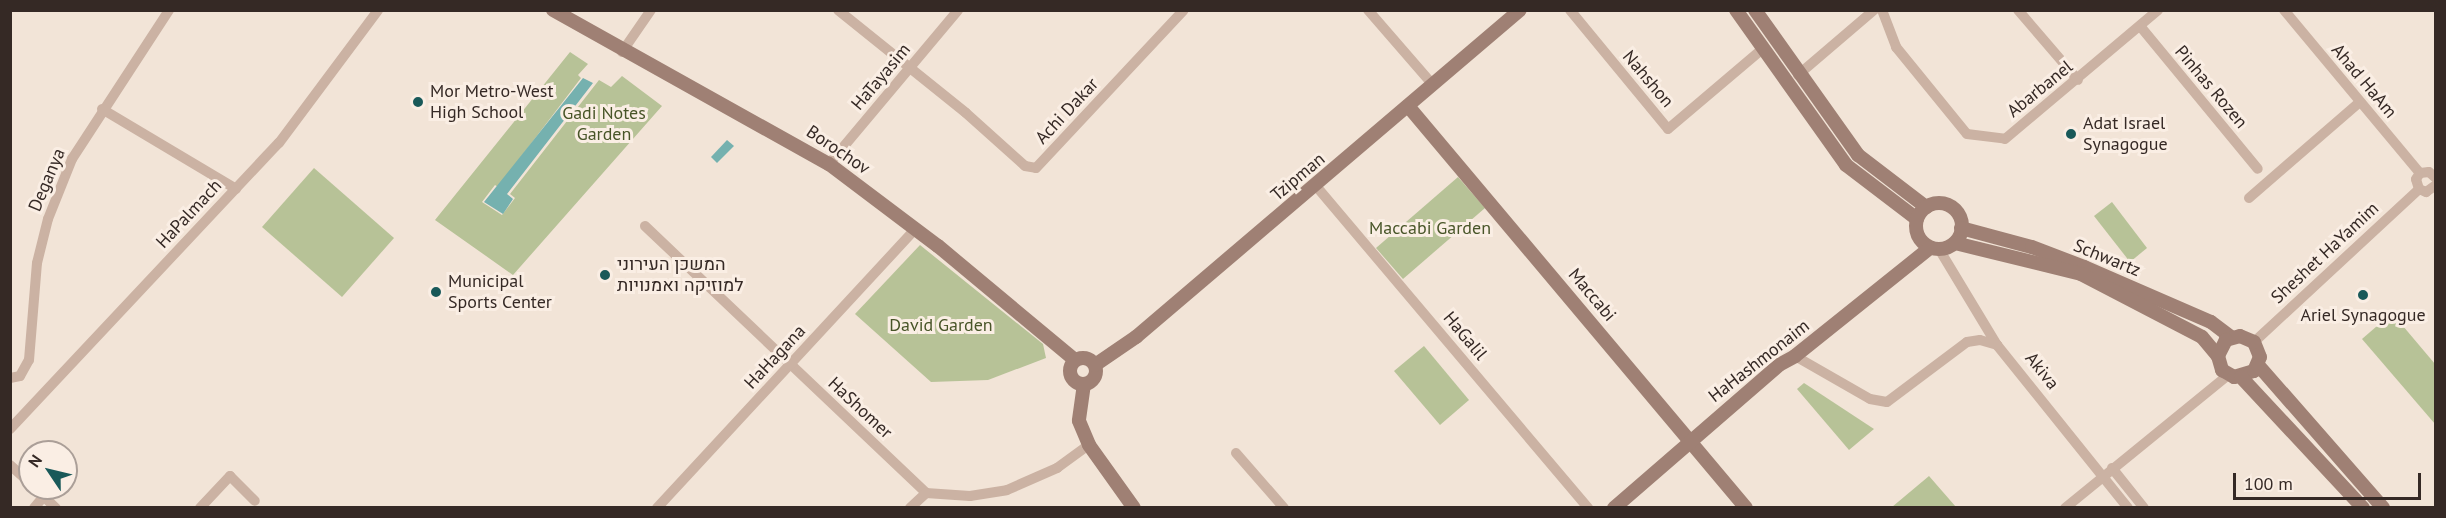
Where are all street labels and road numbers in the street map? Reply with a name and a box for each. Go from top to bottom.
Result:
street label: HaTayasim [847,39,915,115]
street label: Ahad HaAm [2327,40,2401,122]
street label: Pinhas Rozen [2170,41,2252,133]
street label: Nahshon [1618,46,1678,112]
street label: Abarbanel [2003,56,2077,122]
street label: Achi Dakar [1031,74,1103,148]
street label: Borochov [802,121,874,179]
street label: Deganya [24,145,70,215]
street label: Tzipman [1267,148,1329,206]
street label: HaPalmach [152,175,226,253]
street label: Sheshet HaYamim [2267,198,2383,308]
street label: Schwartz [2070,235,2144,281]
street label: Maccabi [1564,264,1620,326]
street label: HaGalil [1439,307,1491,365]
street label: HaHashmonaim [1704,315,1814,407]
street label: HaHagana [740,321,810,393]
street label: Akiva [2021,348,2063,394]
street label: HaShomer [823,373,897,443]

